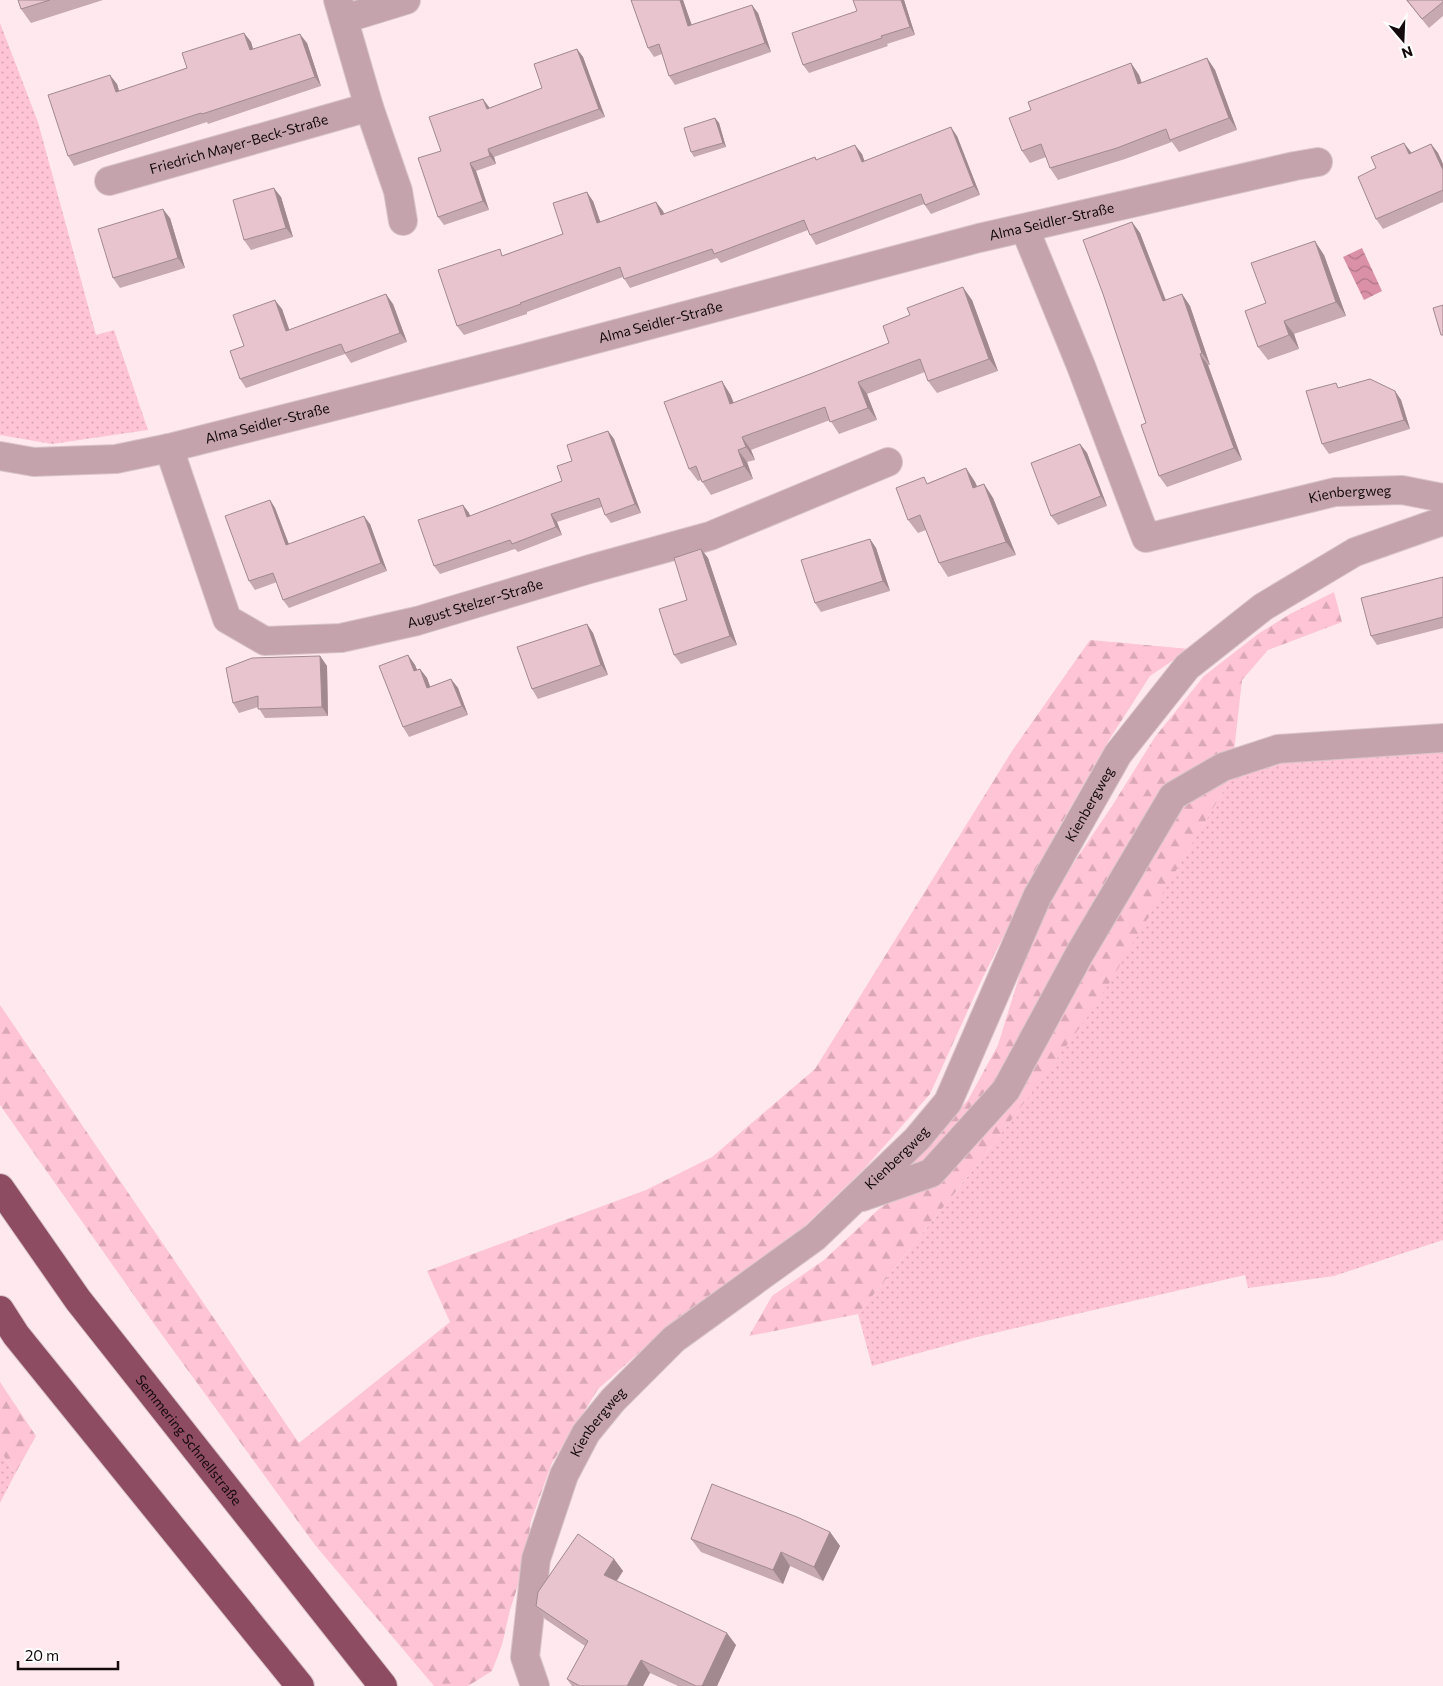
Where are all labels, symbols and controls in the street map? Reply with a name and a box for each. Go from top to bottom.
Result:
north arrow [1378,15,1428,65]
text: N [1400,43,1415,63]
street label: Friedrich Mayer-Beck-Straße [148,110,330,177]
street label: Alma Seidler-Straße [987,198,1116,243]
street label: Alma Seidler-Straße [596,297,724,346]
street label: Alma Seidler-Straße [203,399,331,447]
street label: Kienbergweg [1307,481,1392,506]
street label: August Stelzer-Straße [406,575,545,631]
street label: Kienbergweg [1061,763,1117,844]
street label: Kienbergweg [861,1122,932,1193]
street label: Semmering Schnellstraße [132,1371,246,1508]
street label: Kienbergweg [566,1383,629,1460]
scale bar [18,1638,118,1670]
text: 20 m [25,1646,59,1664]

